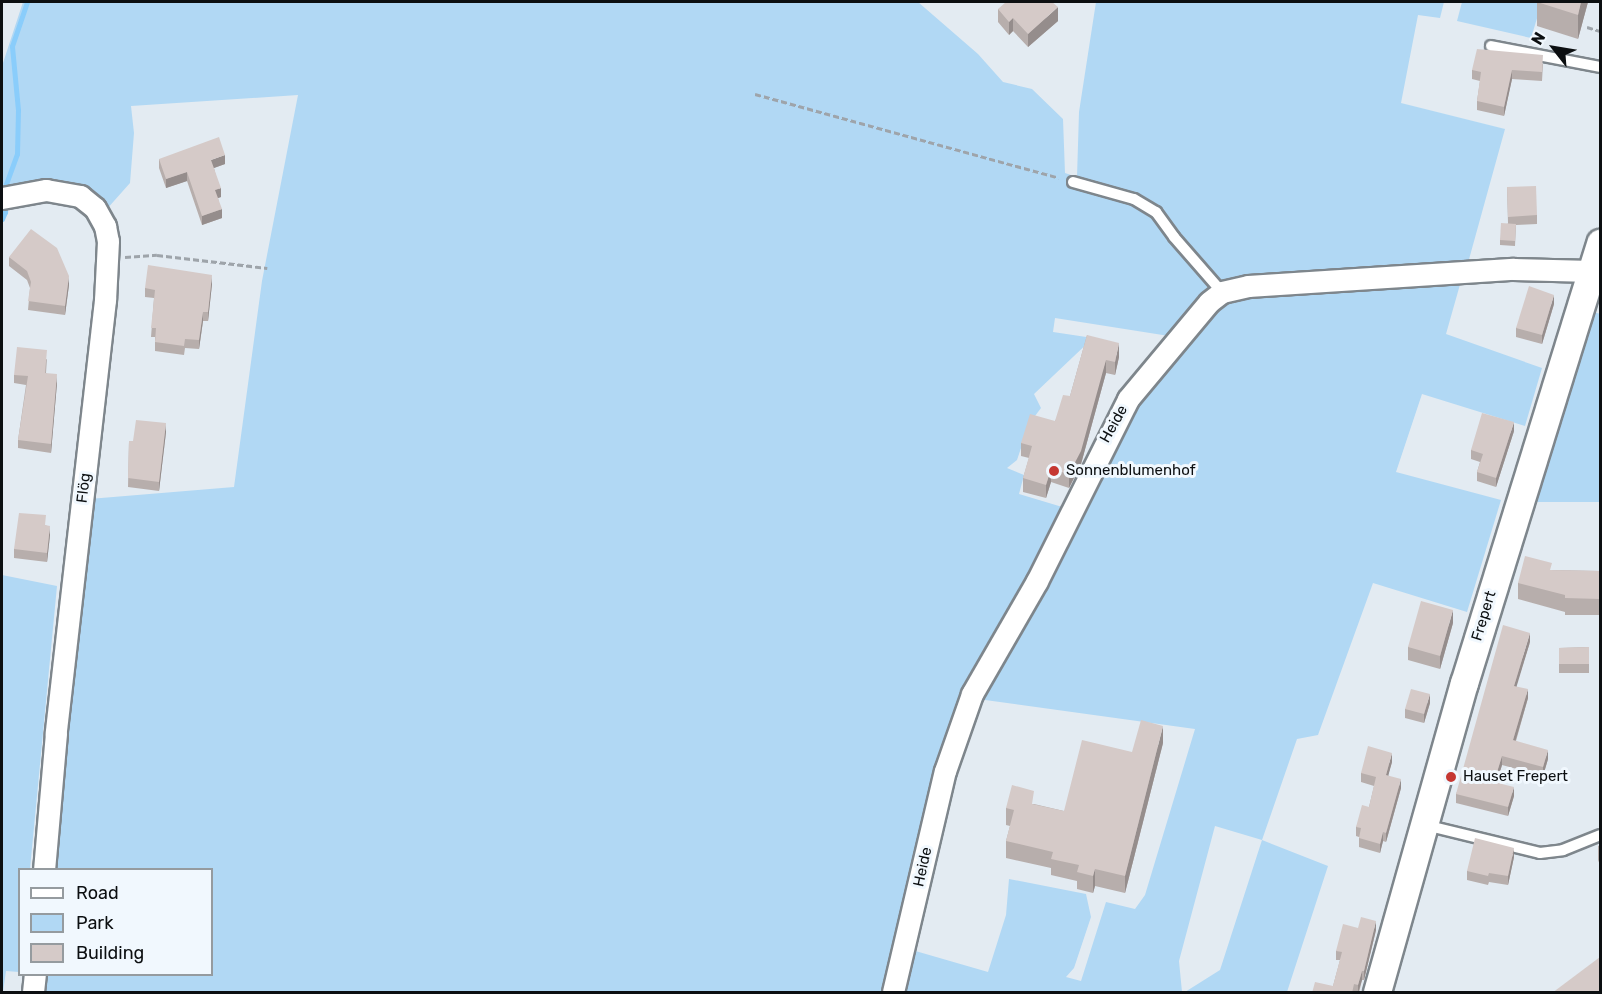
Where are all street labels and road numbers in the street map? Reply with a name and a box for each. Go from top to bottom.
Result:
street label: Heide [1096,402,1132,446]
street label: Flög [73,472,95,504]
street label: Frepert [1468,589,1500,643]
street label: Heide [910,846,936,888]

